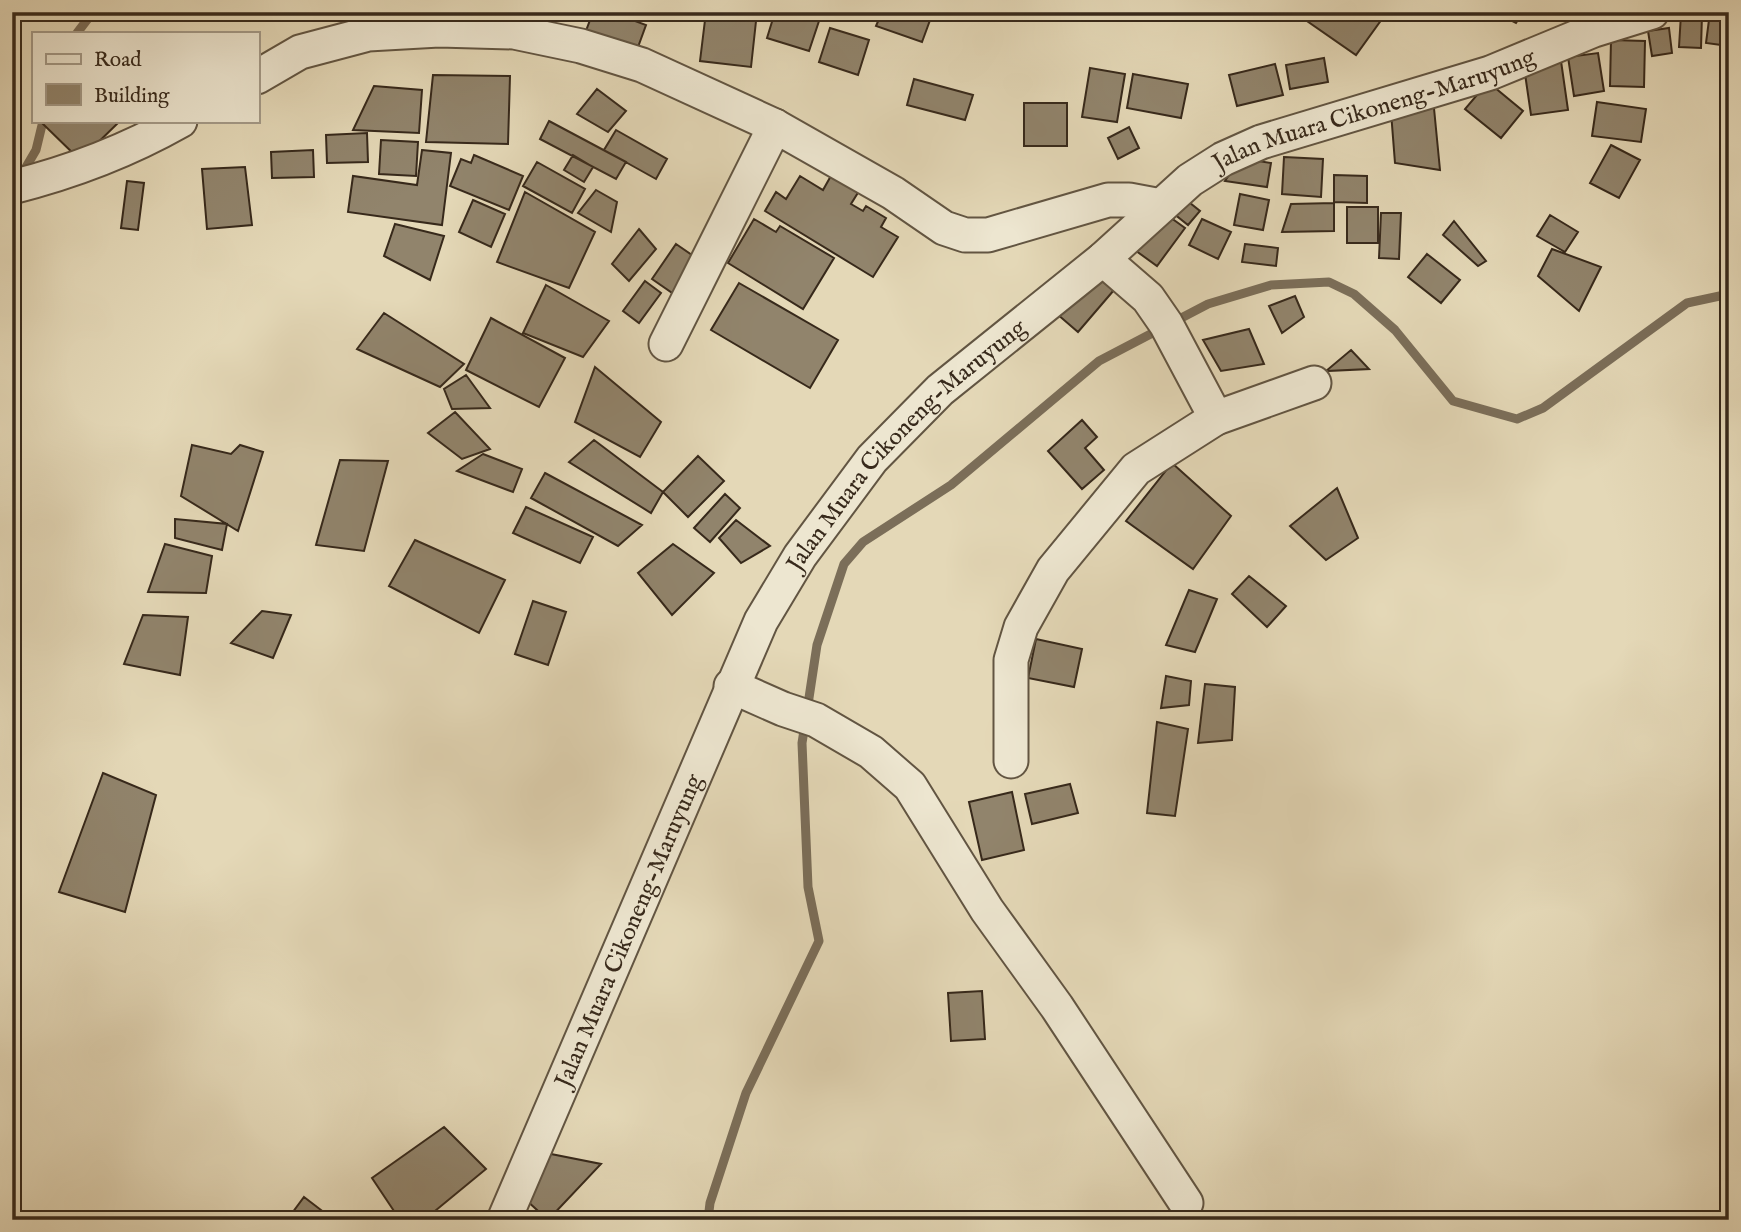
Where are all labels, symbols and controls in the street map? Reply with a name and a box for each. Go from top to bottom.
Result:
legend [32,32,259,122]
street label: Jalan Muara Cikoneng-Maruyung [1204,42,1541,180]
text: Road [94,47,142,74]
text: Building [94,83,170,110]
street label: Jalan Muara Cikoneng-Maruyung [779,312,1034,580]
street label: Jalan Muara Cikoneng-Maruyung [547,769,711,1095]

